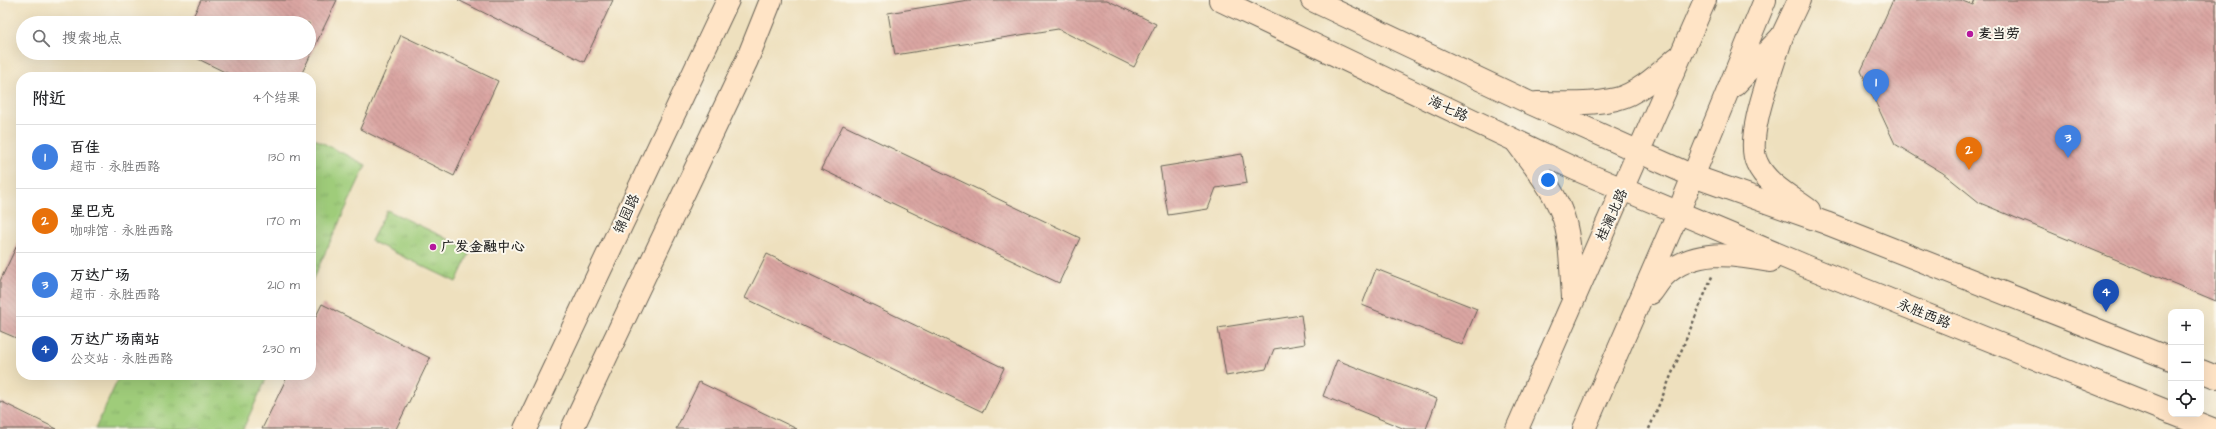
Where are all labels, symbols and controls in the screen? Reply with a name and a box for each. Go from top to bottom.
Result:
search box [16,16,316,60]
place label: 麦当劳 [1978,24,2020,44]
icon: search [30,27,52,49]
text: 搜索地点 [62,28,122,49]
marker: 麦当劳 [1965,29,1975,39]
pin: 1 [1863,69,1889,102]
text: 附近 [32,87,66,111]
text: 4个结果 [252,89,300,107]
street label: 海七路 [1425,91,1471,127]
pin: 3 [2055,125,2081,158]
text: 百佳 [70,137,100,158]
pin: 2 [1956,137,1982,170]
text: 1 [44,148,46,166]
text: 130 m [268,148,300,166]
text: 超市 · 永胜西路 [70,158,160,176]
your location [1538,170,1558,190]
street label: 桂澜北路 [1591,185,1633,245]
street label: 锦园路 [609,191,645,237]
text: 星巴克 [70,201,115,222]
text: 2 [41,212,49,230]
text: 170 m [267,212,300,230]
text: 咖啡馆 · 永胜西路 [70,222,173,240]
place label: 广发金融中心 [441,237,525,257]
marker: 广发金融中心 [428,242,438,252]
text: 万达广场 [70,265,130,286]
text: 3 [42,276,48,294]
text: 210 m [267,276,300,294]
pin: 4 [2093,279,2119,312]
text: 超市 · 永胜西路 [70,286,160,304]
street label: 永胜西路 [1894,294,1954,334]
map controls [2168,309,2204,417]
button: + [2168,309,2204,345]
text: 万达广场南站 [70,329,160,350]
text: 4 [41,340,49,358]
text: 230 m [262,340,300,358]
button: − [2168,345,2204,381]
text: 公交站 · 永胜西路 [70,350,173,368]
button: locate [2168,381,2204,417]

